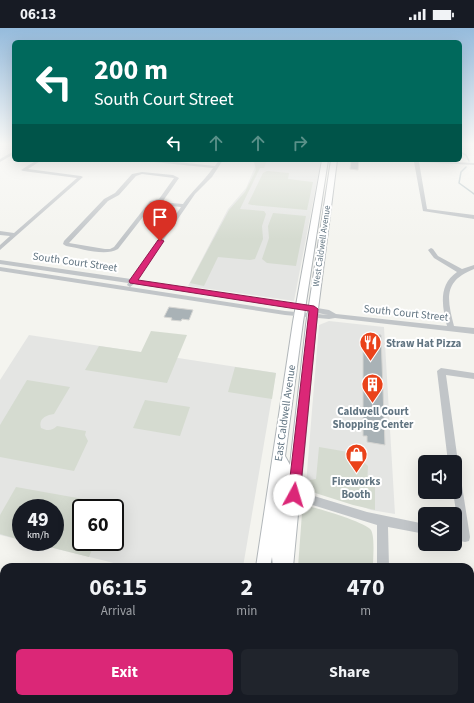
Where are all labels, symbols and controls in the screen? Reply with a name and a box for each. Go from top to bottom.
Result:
text: 06:13 [20,4,56,25]
text: 200 m [94,50,168,90]
icon: left [28,56,80,108]
text: South Court Street [94,87,234,112]
icon: left [163,132,185,154]
icon: ahead [205,132,227,154]
icon: ahead [247,132,269,154]
icon: right [289,132,311,154]
pin [143,200,177,241]
street label: West Caldwell Avenue [310,204,334,287]
icon: arrive [149,206,171,228]
street label: South Court Street [32,249,119,275]
street label: South Court Street [363,301,449,325]
restaurant icon: Straw Hat Pizza [357,330,383,363]
place label: Straw Hat Pizza [386,336,462,351]
street label: East Caldwell Avenue [271,363,299,462]
building icon: Caldwell Court Shopping Center [360,372,386,405]
place label: Caldwell Court Shopping Center [333,404,414,432]
shop icon: Fireworks Booth [343,442,369,475]
map controls [418,455,462,551]
button: sound [418,455,462,499]
position arrow [273,474,315,516]
place label: Fireworks Booth [332,474,380,502]
speed limit sign: 60 [72,499,124,551]
text: 49 [27,506,49,534]
button: layers [418,507,462,551]
text: km/h [27,528,49,542]
text: 06:15 [89,570,147,605]
text: 2 [241,570,253,605]
text: 470 [347,570,385,605]
text: Arrival [101,602,136,620]
text: min [236,602,257,620]
text: m [360,602,371,620]
button: Exit [16,649,233,695]
button: Share [241,649,458,695]

